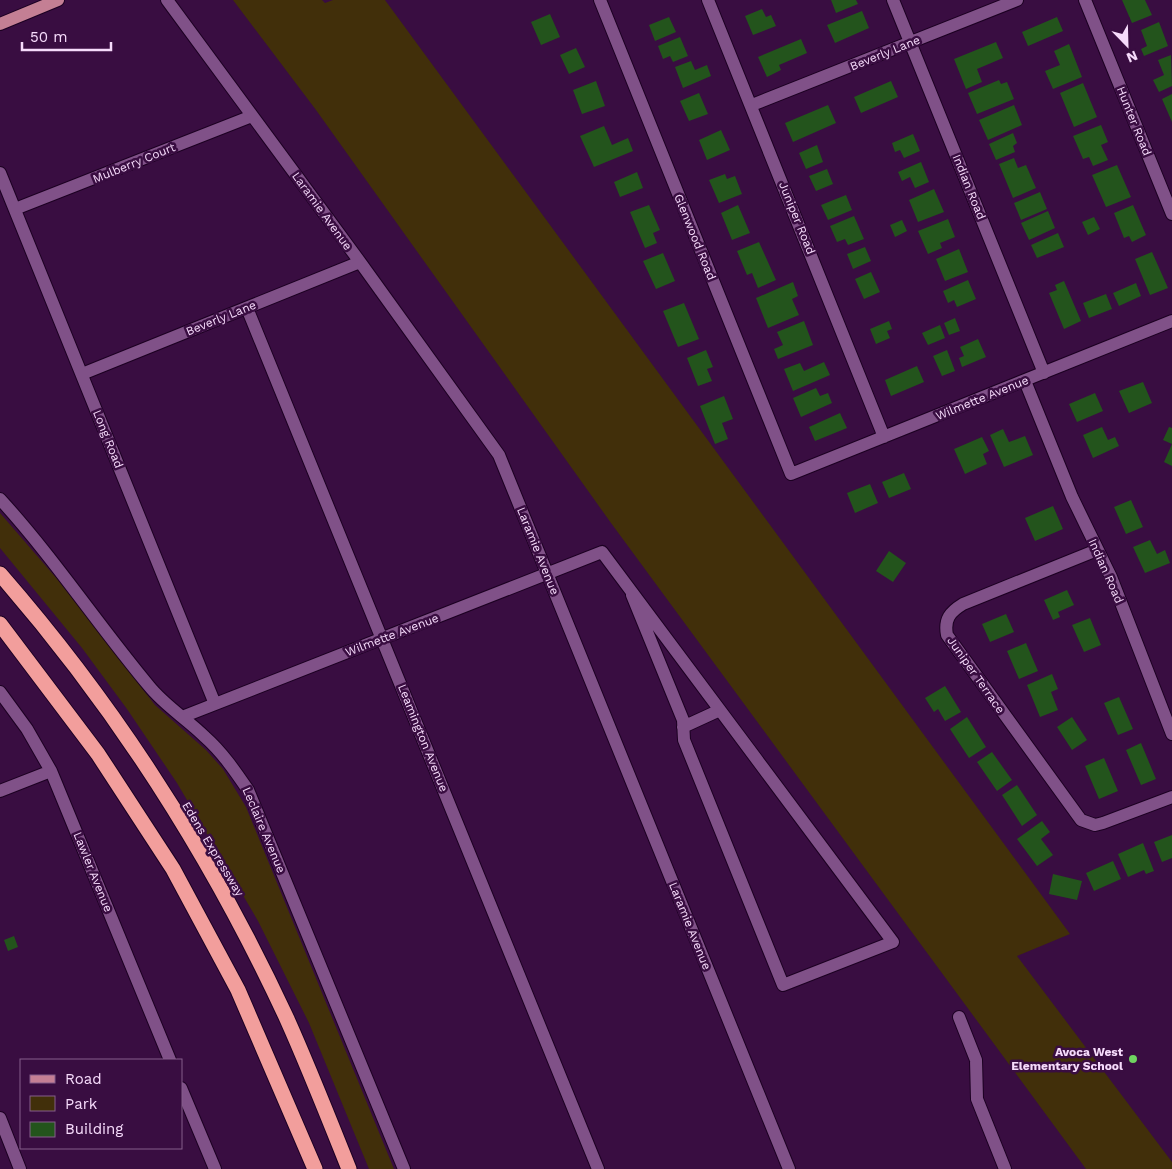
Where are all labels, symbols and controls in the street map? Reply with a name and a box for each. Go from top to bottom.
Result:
scale bar [22,20,111,52]
north arrow [1102,20,1152,70]
text: 50 m [30,28,67,46]
street label: Beverly Lane [848,33,922,73]
text: N [1124,48,1140,66]
street label: Hunter Road [1114,84,1154,158]
street label: Mulberry Court [91,140,177,186]
street label: Indian Road [950,152,988,222]
street label: Laramie Avenue [289,169,355,253]
street label: Juniper Road [776,180,818,256]
street label: Glenwood Road [671,192,719,282]
street label: Beverly Lane [184,298,258,338]
street label: Wilmette Avenue [934,373,1031,423]
street label: Long Road [90,408,126,470]
street label: Laramie Avenue [514,505,562,597]
street label: Indian Road [1086,537,1126,605]
street label: Wilmette Avenue [343,611,441,659]
street label: Juniper Terrace [944,634,1008,716]
street label: Leamington Avenue [395,682,451,794]
street label: Leclaire Avenue [240,785,288,875]
street label: Edens Expressway [179,799,247,899]
street label: Lawler Avenue [71,830,115,914]
street label: Laramie Avenue [666,880,714,972]
place label: Avoca West Elementary School [1011,1045,1124,1073]
marker: Avoca West Elementary School [1127,1053,1139,1065]
legend [20,1059,182,1149]
text: Road [65,1070,102,1088]
text: Park [65,1095,98,1113]
text: Building [65,1120,123,1138]

